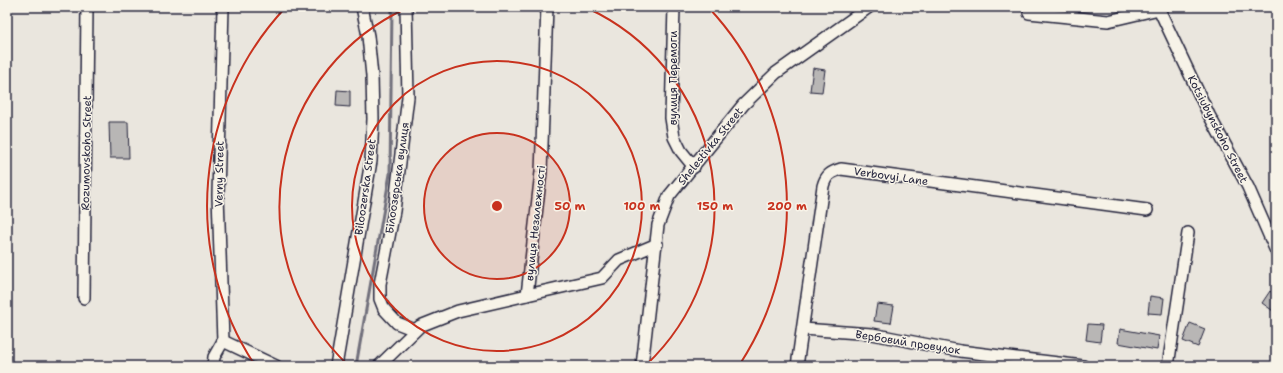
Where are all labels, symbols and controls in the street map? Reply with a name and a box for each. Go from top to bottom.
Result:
street label: вулиця Перемоги [666,31,681,125]
street label: Kotsiubynskoho Street [1184,73,1251,186]
street label: Rozumovskoho Street [78,95,95,211]
street label: Shelestivka Street [674,104,746,188]
street label: Білоозерська вулиця [382,121,413,235]
street label: Biloozerska Street [351,138,380,236]
street label: Verny Street [211,140,228,207]
street label: Verbovyi Lane [853,164,929,189]
street label: вулиця Незалежності [522,165,549,282]
text: 50 m [555,198,586,214]
text: 100 m [624,198,661,214]
text: 150 m [697,198,733,214]
text: 200 m [767,198,807,214]
centre of rings [490,199,504,213]
street label: Вербовий провулок [854,327,962,358]

